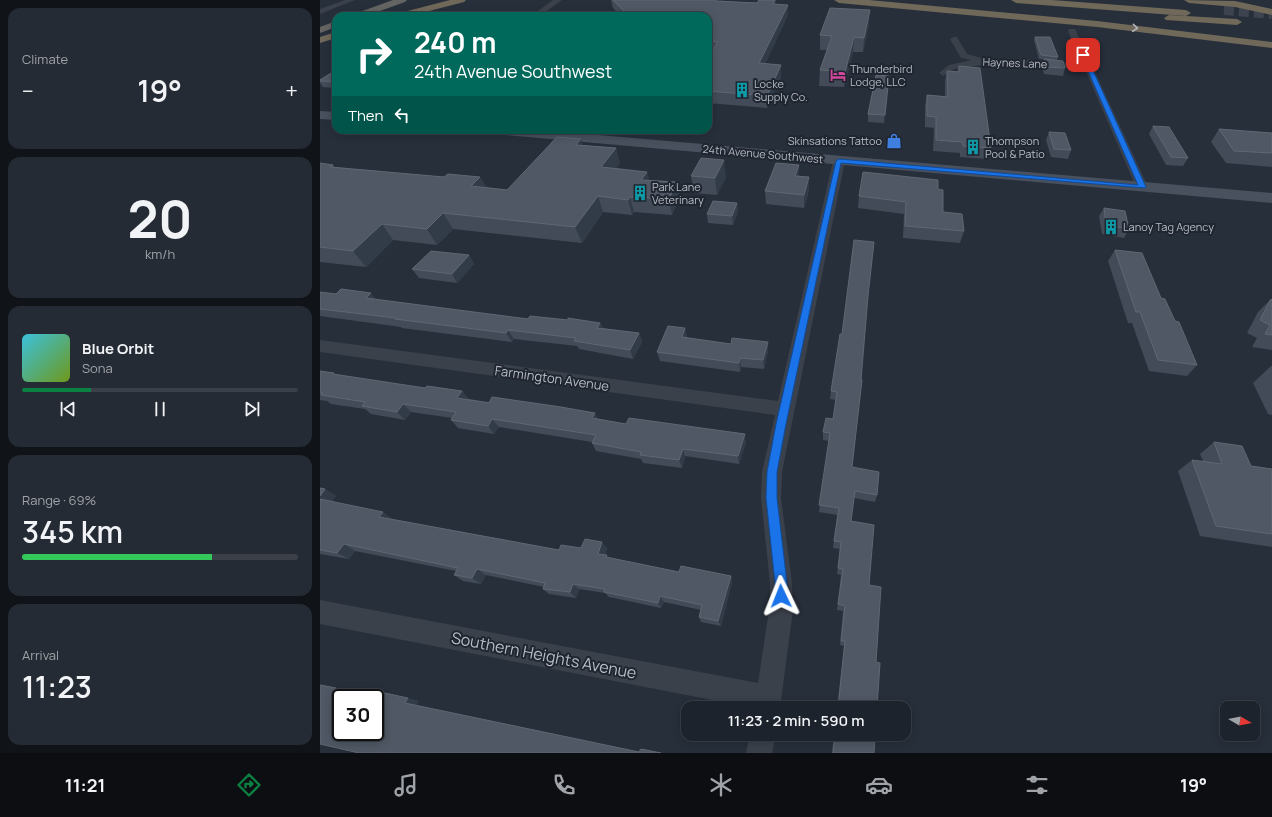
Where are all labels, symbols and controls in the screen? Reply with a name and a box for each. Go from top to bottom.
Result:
text: 240 m [414,23,496,61]
one-way arrow [1132,24,1138,33]
icon: right [348,28,400,80]
pin [1066,38,1100,72]
icon: arrive [1072,44,1094,66]
text: Climate [22,50,68,68]
street label: Haynes Lane [982,54,1048,71]
text: 24th Avenue Southwest [414,59,612,83]
place label: Thunderbird Lodge, LLC [850,61,913,89]
hotel icon: Thunderbird Lodge, LLC [829,66,847,84]
text: 19° [137,70,182,111]
text: − [22,76,34,106]
text: + [285,76,298,106]
place label: Locke Supply Co. [754,76,808,104]
building icon: Locke Supply Co. [733,81,751,99]
icon: left [391,104,413,126]
text: Then [348,105,383,126]
shop icon: Skinsations Tattoo [885,132,903,150]
place label: Skinsations Tattoo [788,133,882,148]
place label: Thompson Pool & Patio [985,133,1045,161]
building icon: Thompson Pool & Patio [964,138,982,156]
street label: 24th Avenue Southwest [702,141,824,166]
place label: Park Lane Veterinary [652,179,704,207]
text: 20 [127,183,193,254]
building icon: Park Lane Veterinary [631,184,649,202]
building icon: Lanoy Tag Agency [1102,218,1120,236]
place label: Lanoy Tag Agency [1123,219,1214,234]
text: km/h [145,245,175,263]
text: Blue Orbit [82,338,154,359]
text: Sona [82,359,113,377]
street label: Farmington Avenue [494,361,611,395]
icon: previous [57,398,79,420]
icon: pause [149,398,171,420]
icon: next [241,398,263,420]
text: Range · 69% [22,491,96,509]
text: 345 km [22,511,123,552]
position arrow [760,575,802,617]
street label: Southern Heights Avenue [449,626,639,684]
text: Arrival [22,646,59,664]
text: 11:23 [22,666,92,707]
speed limit sign: 30 [332,689,384,741]
north arrow [1220,701,1260,741]
map controls [1220,701,1260,741]
text: 11:23 · 2 min · 590 m [728,710,864,731]
icon: directions [235,771,263,799]
icon: music [392,771,420,799]
icon: phone [550,771,578,799]
icon: climate [707,771,735,799]
icon: car [865,771,893,799]
icon: filters [1023,771,1051,799]
text: 11:21 [65,773,105,797]
text: 19° [1180,773,1207,797]

